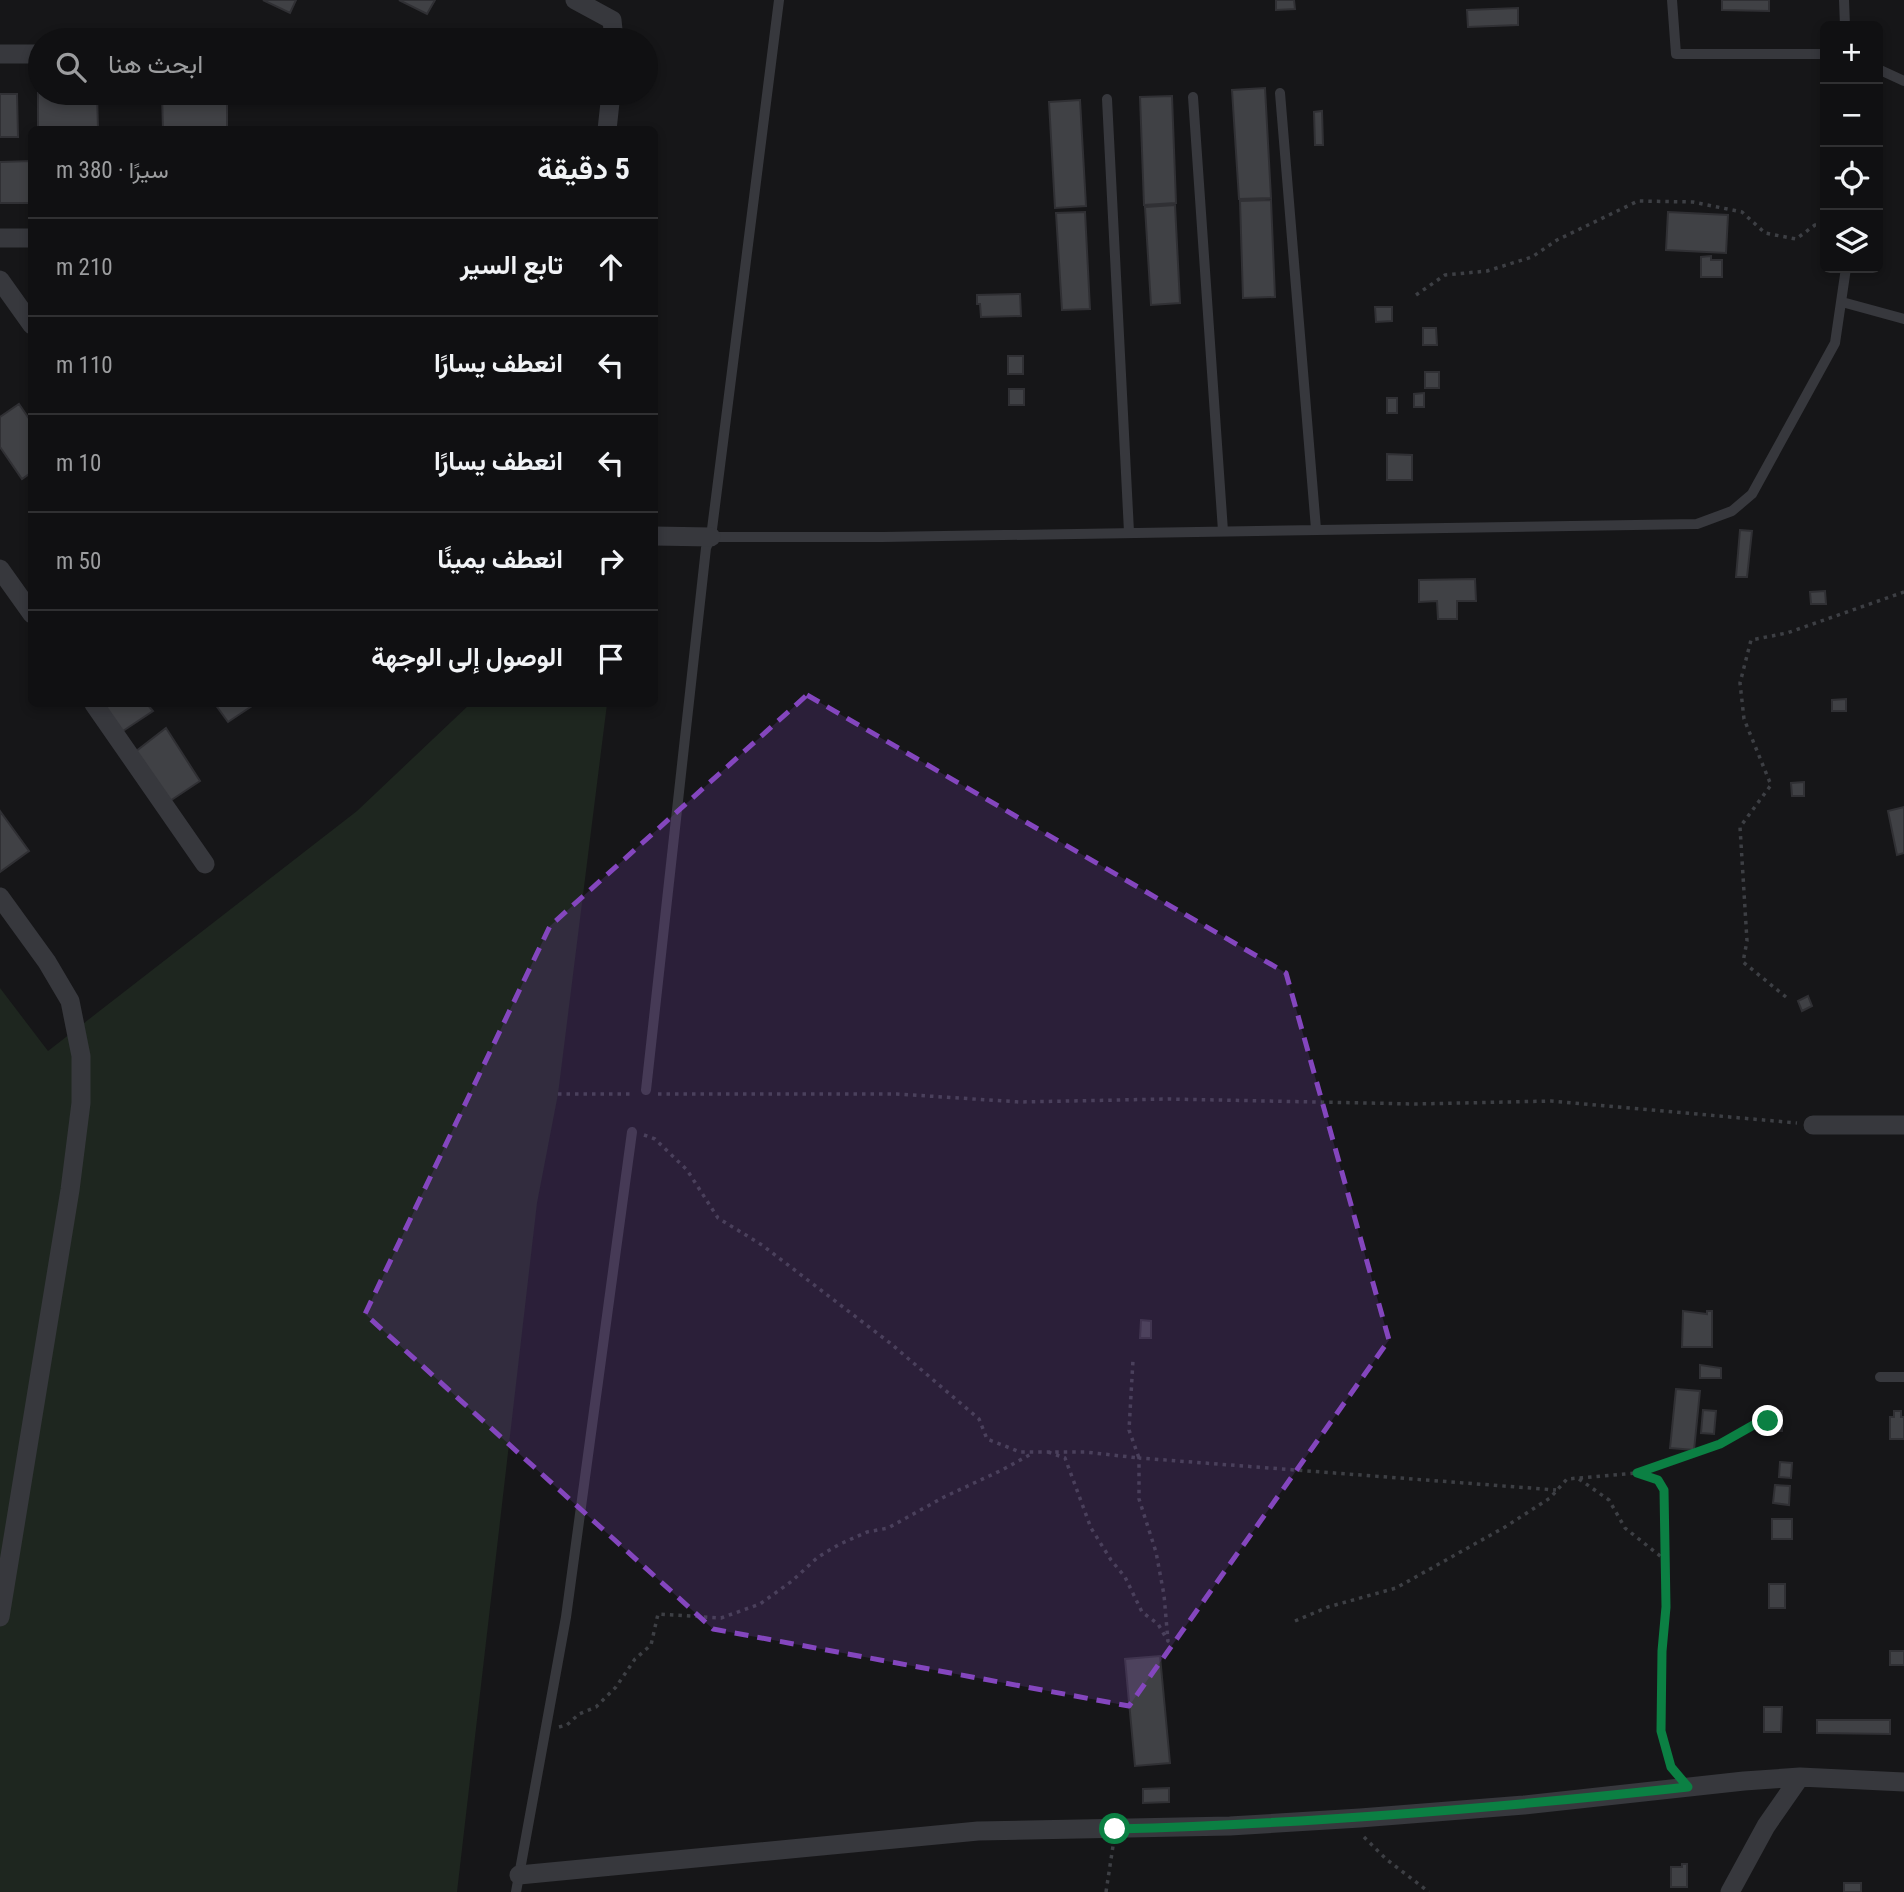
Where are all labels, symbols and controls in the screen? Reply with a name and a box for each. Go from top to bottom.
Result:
map controls [1820,21,1883,273]
button: + [1820,21,1883,84]
search box [28,28,658,105]
icon: search [52,48,90,86]
text: ابحث هنا [108,49,203,79]
button: − [1820,84,1883,147]
button: locate [1820,147,1883,210]
text: 5 دقيقة [537,151,630,186]
text: سيرًا · 380 m [56,157,169,184]
button: layers [1820,210,1883,273]
icon: ahead [592,248,630,286]
text: تابع السير [460,250,563,280]
text: 210 m [56,254,113,281]
icon: left [592,346,630,384]
text: انعطف يسارًا [434,348,563,378]
text: 110 m [56,352,113,379]
icon: left [592,444,630,482]
text: انعطف يسارًا [434,446,563,476]
text: 10 m [56,450,101,477]
icon: right [592,542,630,580]
text: انعطف يمينًا [437,544,563,574]
text: 50 m [56,548,101,575]
icon: arrive [592,640,630,678]
text: الوصول إلى الوجهة [371,642,563,672]
route end [1752,1405,1783,1436]
route start [1099,1813,1130,1844]

